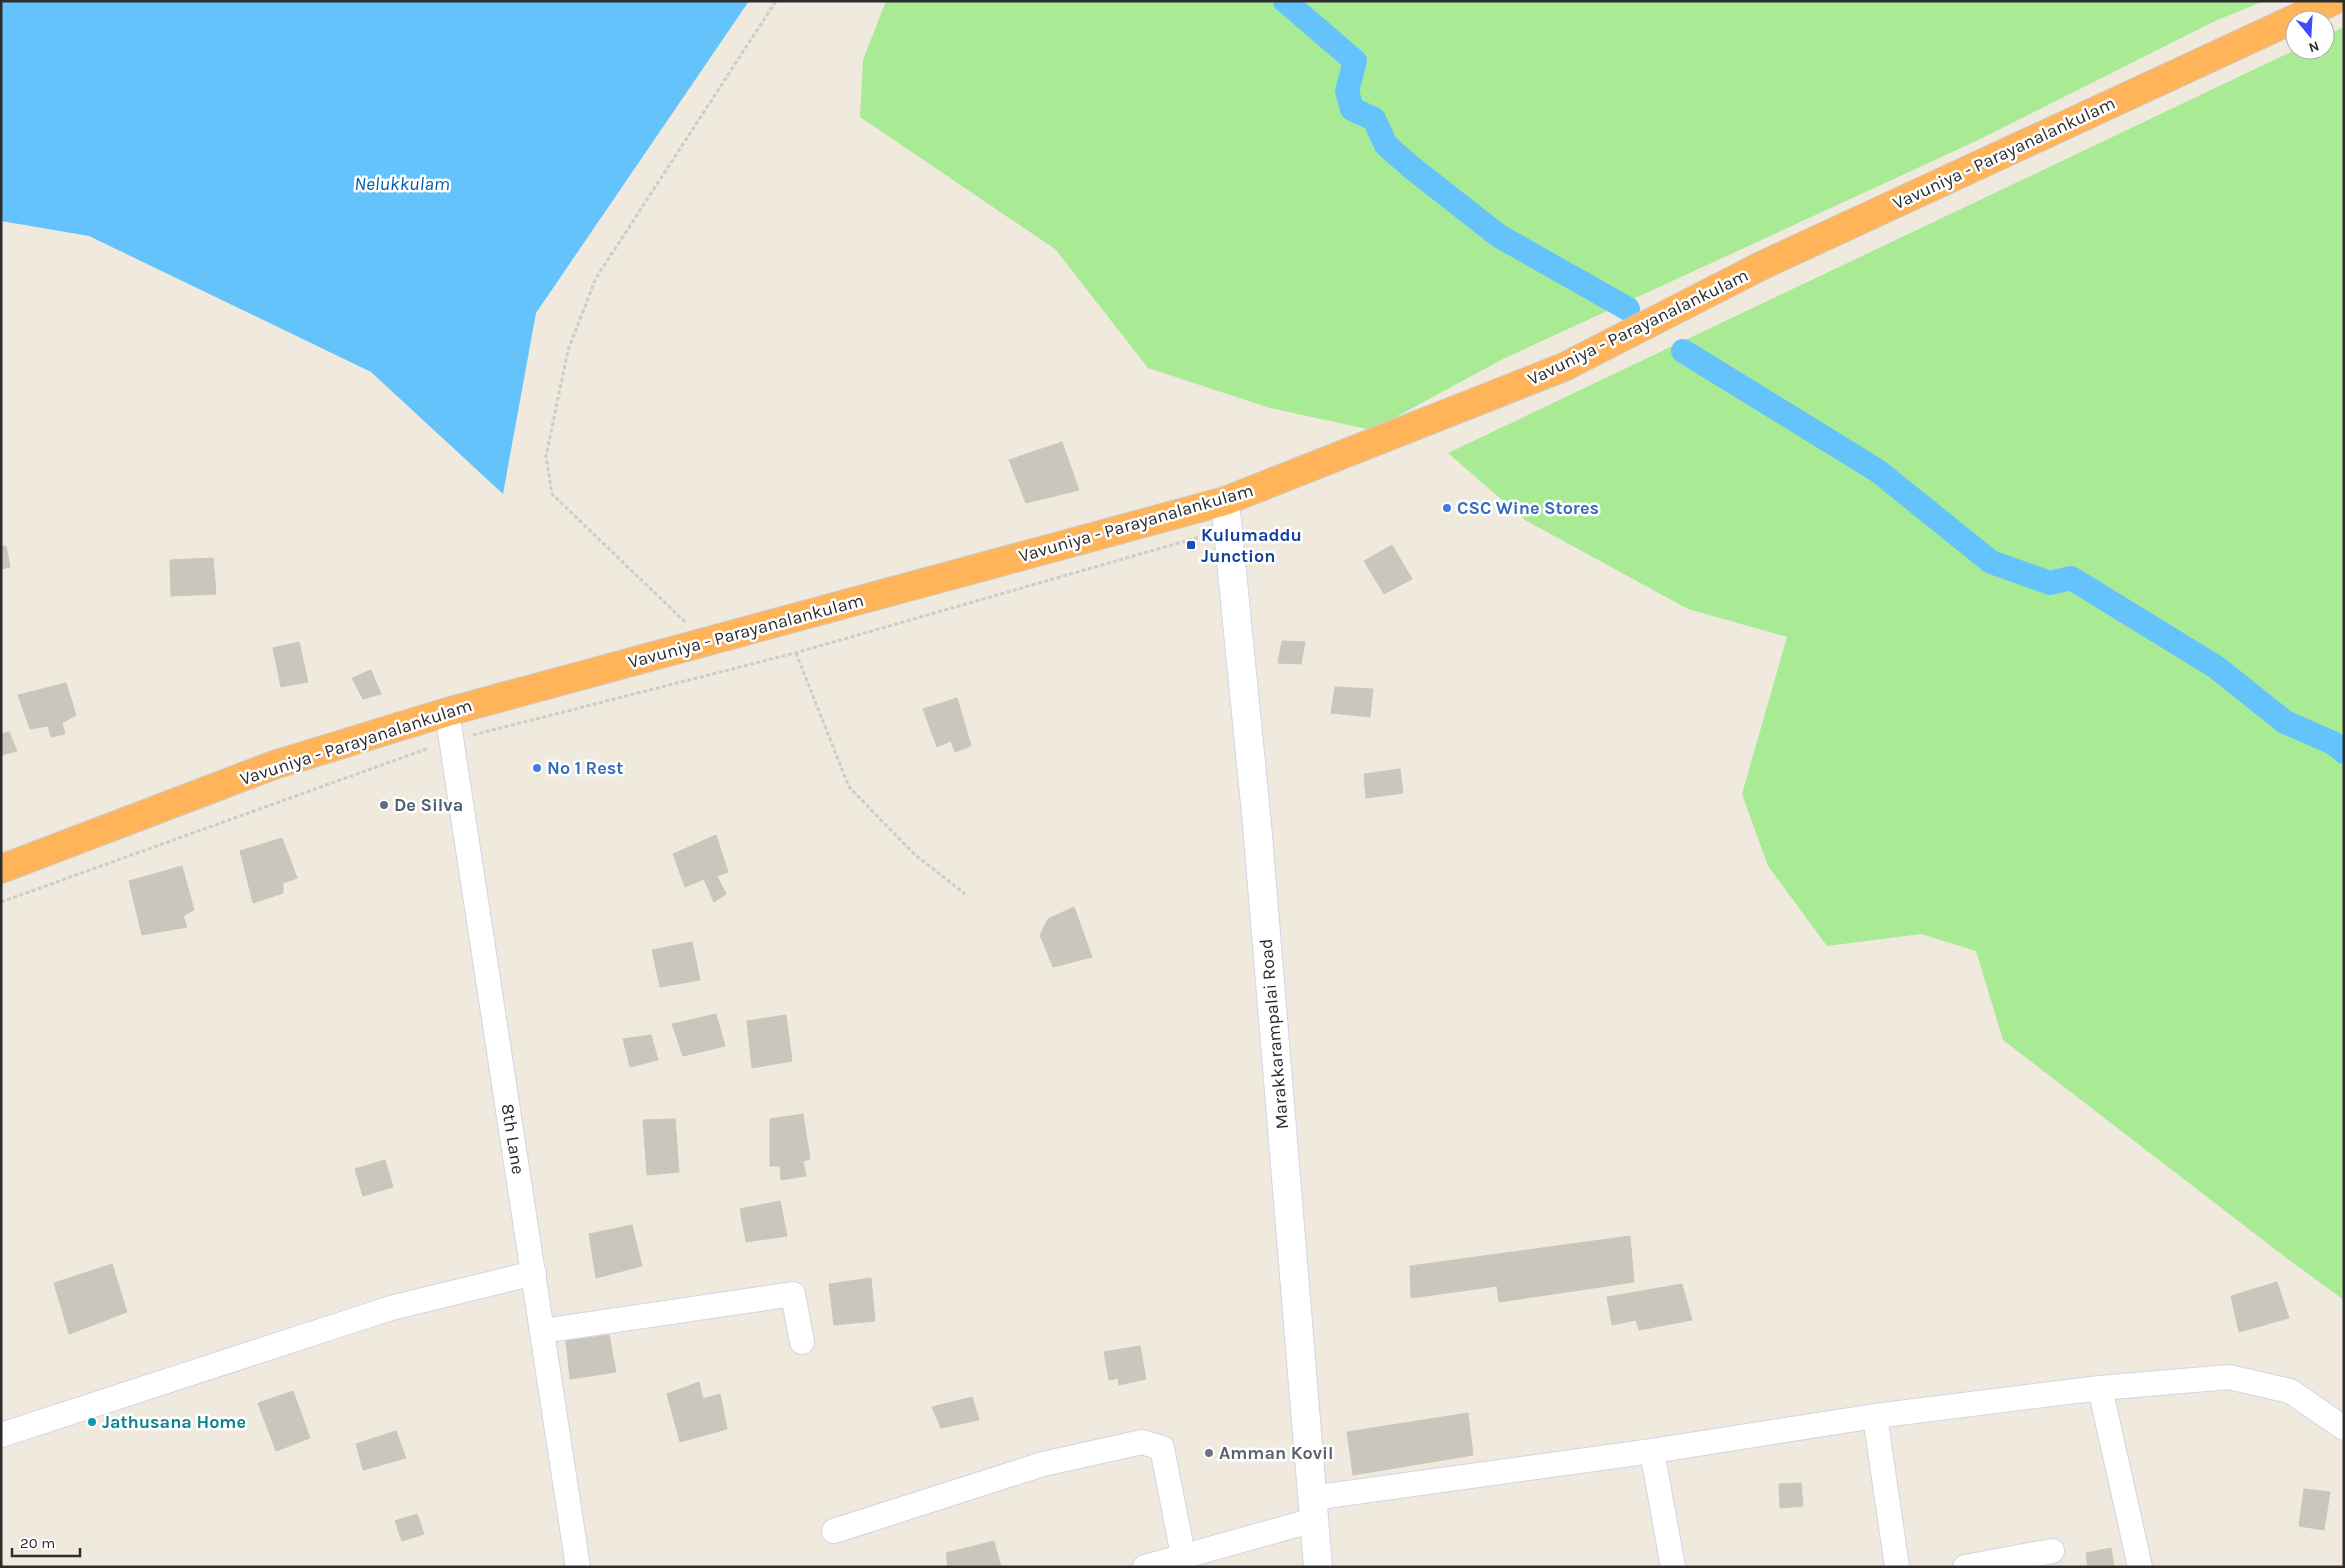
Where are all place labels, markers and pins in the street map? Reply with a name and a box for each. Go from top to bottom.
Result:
place label: CSC Wine Stores [1457,497,1599,519]
marker: CSC Wine Stores [1441,502,1453,514]
place label: Kulumaddu Junction [1201,524,1302,567]
marker: Kulumaddu Junction [1185,539,1197,551]
place label: No 1 Rest [547,757,623,779]
marker: No 1 Rest [531,762,543,774]
place label: De Silva [394,794,463,816]
marker: De Silva [378,799,390,811]
place label: Jathusana Home [102,1411,246,1433]
marker: Jathusana Home [86,1416,98,1428]
place label: Amman Kovil [1219,1442,1333,1464]
marker: Amman Kovil [1203,1447,1215,1459]

